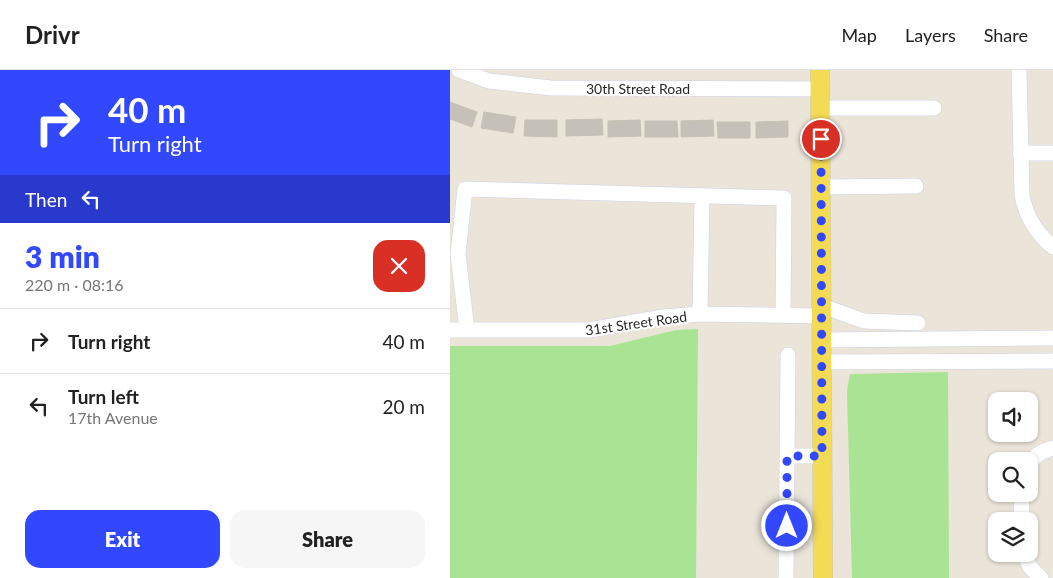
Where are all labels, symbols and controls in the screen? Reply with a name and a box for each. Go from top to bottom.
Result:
text: Drivr [25,20,80,49]
text: Map [841,24,877,46]
text: Layers [905,24,956,46]
text: Share [984,24,1028,46]
street label: 30th Street Road [586,80,690,97]
text: 40 m [108,88,186,130]
icon: right [25,90,90,155]
pin [800,118,842,160]
icon: arrive [807,125,835,153]
text: Turn right [108,130,202,157]
icon: left [77,185,105,213]
text: Then [25,188,67,211]
text: 3 min [25,238,100,274]
button: close [373,240,425,292]
text: 220 m · 08:16 [25,275,124,294]
street label: 31st Street Road [584,307,688,339]
icon: right [25,327,53,355]
text: Turn right [68,330,150,353]
text: 40 m [382,330,425,353]
text: Turn left [68,385,139,408]
icon: left [25,392,53,420]
map controls [988,392,1038,562]
button: sound [988,392,1038,442]
text: 20 m [382,395,425,418]
text: 17th Avenue [68,408,158,427]
button: search [988,452,1038,502]
position arrow [760,499,812,551]
button: Exit [25,510,220,568]
button: Share [230,510,425,568]
button: layers [988,512,1038,562]

